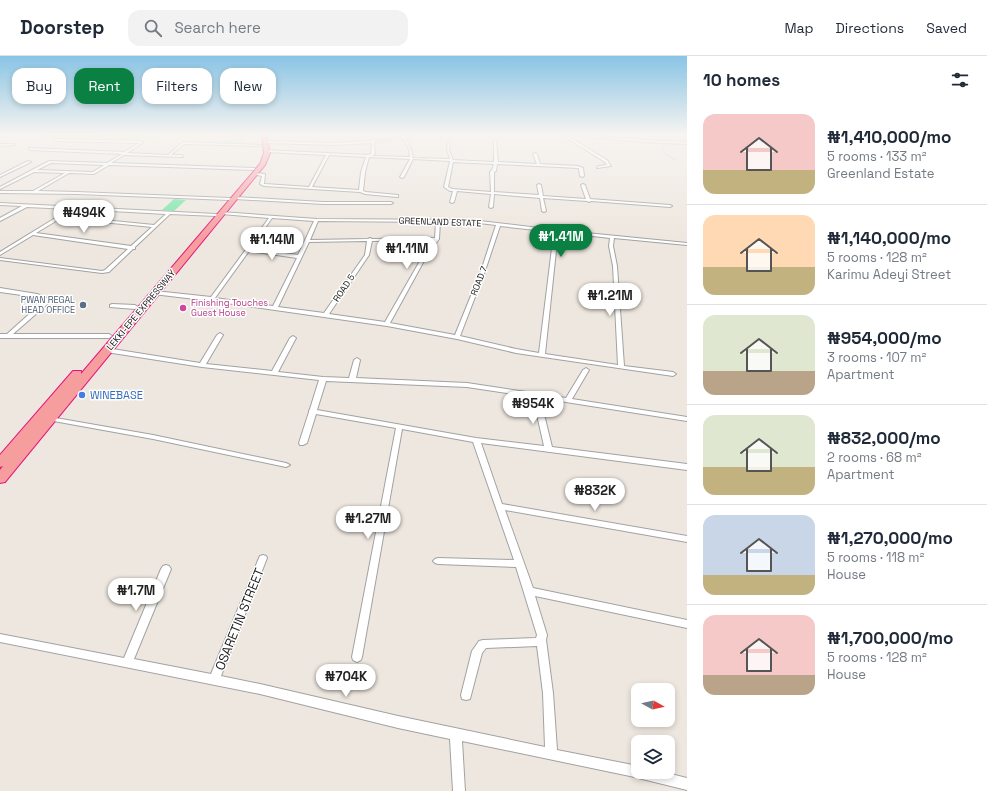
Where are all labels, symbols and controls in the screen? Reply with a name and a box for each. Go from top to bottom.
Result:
search box [128,10,408,46]
text: Doorstep [20,15,104,40]
icon: search [142,17,164,39]
text: Search here [174,18,261,37]
text: Map [784,19,814,37]
text: Directions [836,19,904,37]
text: Saved [926,19,967,37]
chip: Buy [12,68,66,104]
chip: Rent [74,68,134,104]
chip: Filters [142,68,212,104]
chip: New [220,68,276,104]
text: 10 homes [703,69,780,91]
icon: filters [949,69,971,91]
text: ₦1,410,000/mo [827,126,951,148]
icon: home [735,130,783,178]
text: 5 rooms · 133 m² [827,148,926,165]
text: Greenland Estate [827,165,934,182]
pin: ₦494K [56,200,112,234]
text: ₦494K [62,204,106,221]
street label: GREENLAND ESTATE [398,215,482,229]
pin: ₦1.41M [528,224,594,258]
pin: ₦1.14M [239,227,305,261]
text: ₦1,140,000/mo [827,227,951,249]
text: ₦1.41M [538,228,584,245]
text: ₦1.14M [249,231,295,248]
icon: home [735,231,783,279]
pin: ₦1.11M [374,236,440,270]
text: ₦1.11M [386,240,428,257]
text: 5 rooms · 128 m² [827,249,927,266]
street label: ROAD 7 [468,265,490,297]
text: Karimu Adeyi Street [827,266,951,283]
street label: LEKKI-EPE EXPRESSWAY [104,267,178,353]
street label: ROAD 5 [330,272,358,304]
pin: ₦1.21M [577,283,643,317]
text: ₦1.21M [587,287,633,304]
place label: PWAN REGAL HEAD OFFICE [21,294,75,316]
place label: Finishing Touches Guest House [191,297,268,319]
marker: PWAN REGAL HEAD OFFICE [78,300,88,310]
marker: Finishing Touches Guest House [178,303,188,313]
text: ₦954,000/mo [827,327,942,349]
icon: home [735,331,783,379]
text: 3 rooms · 107 m² [827,349,926,366]
text: Apartment [827,366,895,383]
place label: WINEBASE [90,388,143,402]
marker: WINEBASE [77,390,87,400]
pin: ₦954K [505,391,561,425]
text: ₦954K [512,395,554,412]
text: ₦832,000/mo [827,427,941,449]
icon: home [735,431,783,479]
text: 2 rooms · 68 m² [827,449,921,466]
text: Apartment [827,466,895,483]
pin: ₦832K [567,478,623,512]
text: ₦832K [574,482,616,499]
pin: ₦1.27M [335,506,401,540]
text: ₦1.27M [345,510,391,527]
text: ₦1,270,000/mo [827,527,953,549]
icon: home [735,531,783,579]
text: 5 rooms · 118 m² [827,549,924,566]
street label: OSARETIN STREET [211,565,268,673]
text: House [827,566,866,583]
pin: ₦1.7M [108,578,164,612]
text: ₦1.7M [117,582,155,599]
text: ₦1,700,000/mo [827,627,953,649]
icon: home [735,631,783,679]
text: 5 rooms · 128 m² [827,649,927,666]
pin: ₦704K [318,664,374,698]
text: House [827,666,866,683]
text: ₦704K [325,668,367,685]
north arrow [631,683,675,727]
map controls [631,683,675,779]
button: layers [631,735,675,779]

